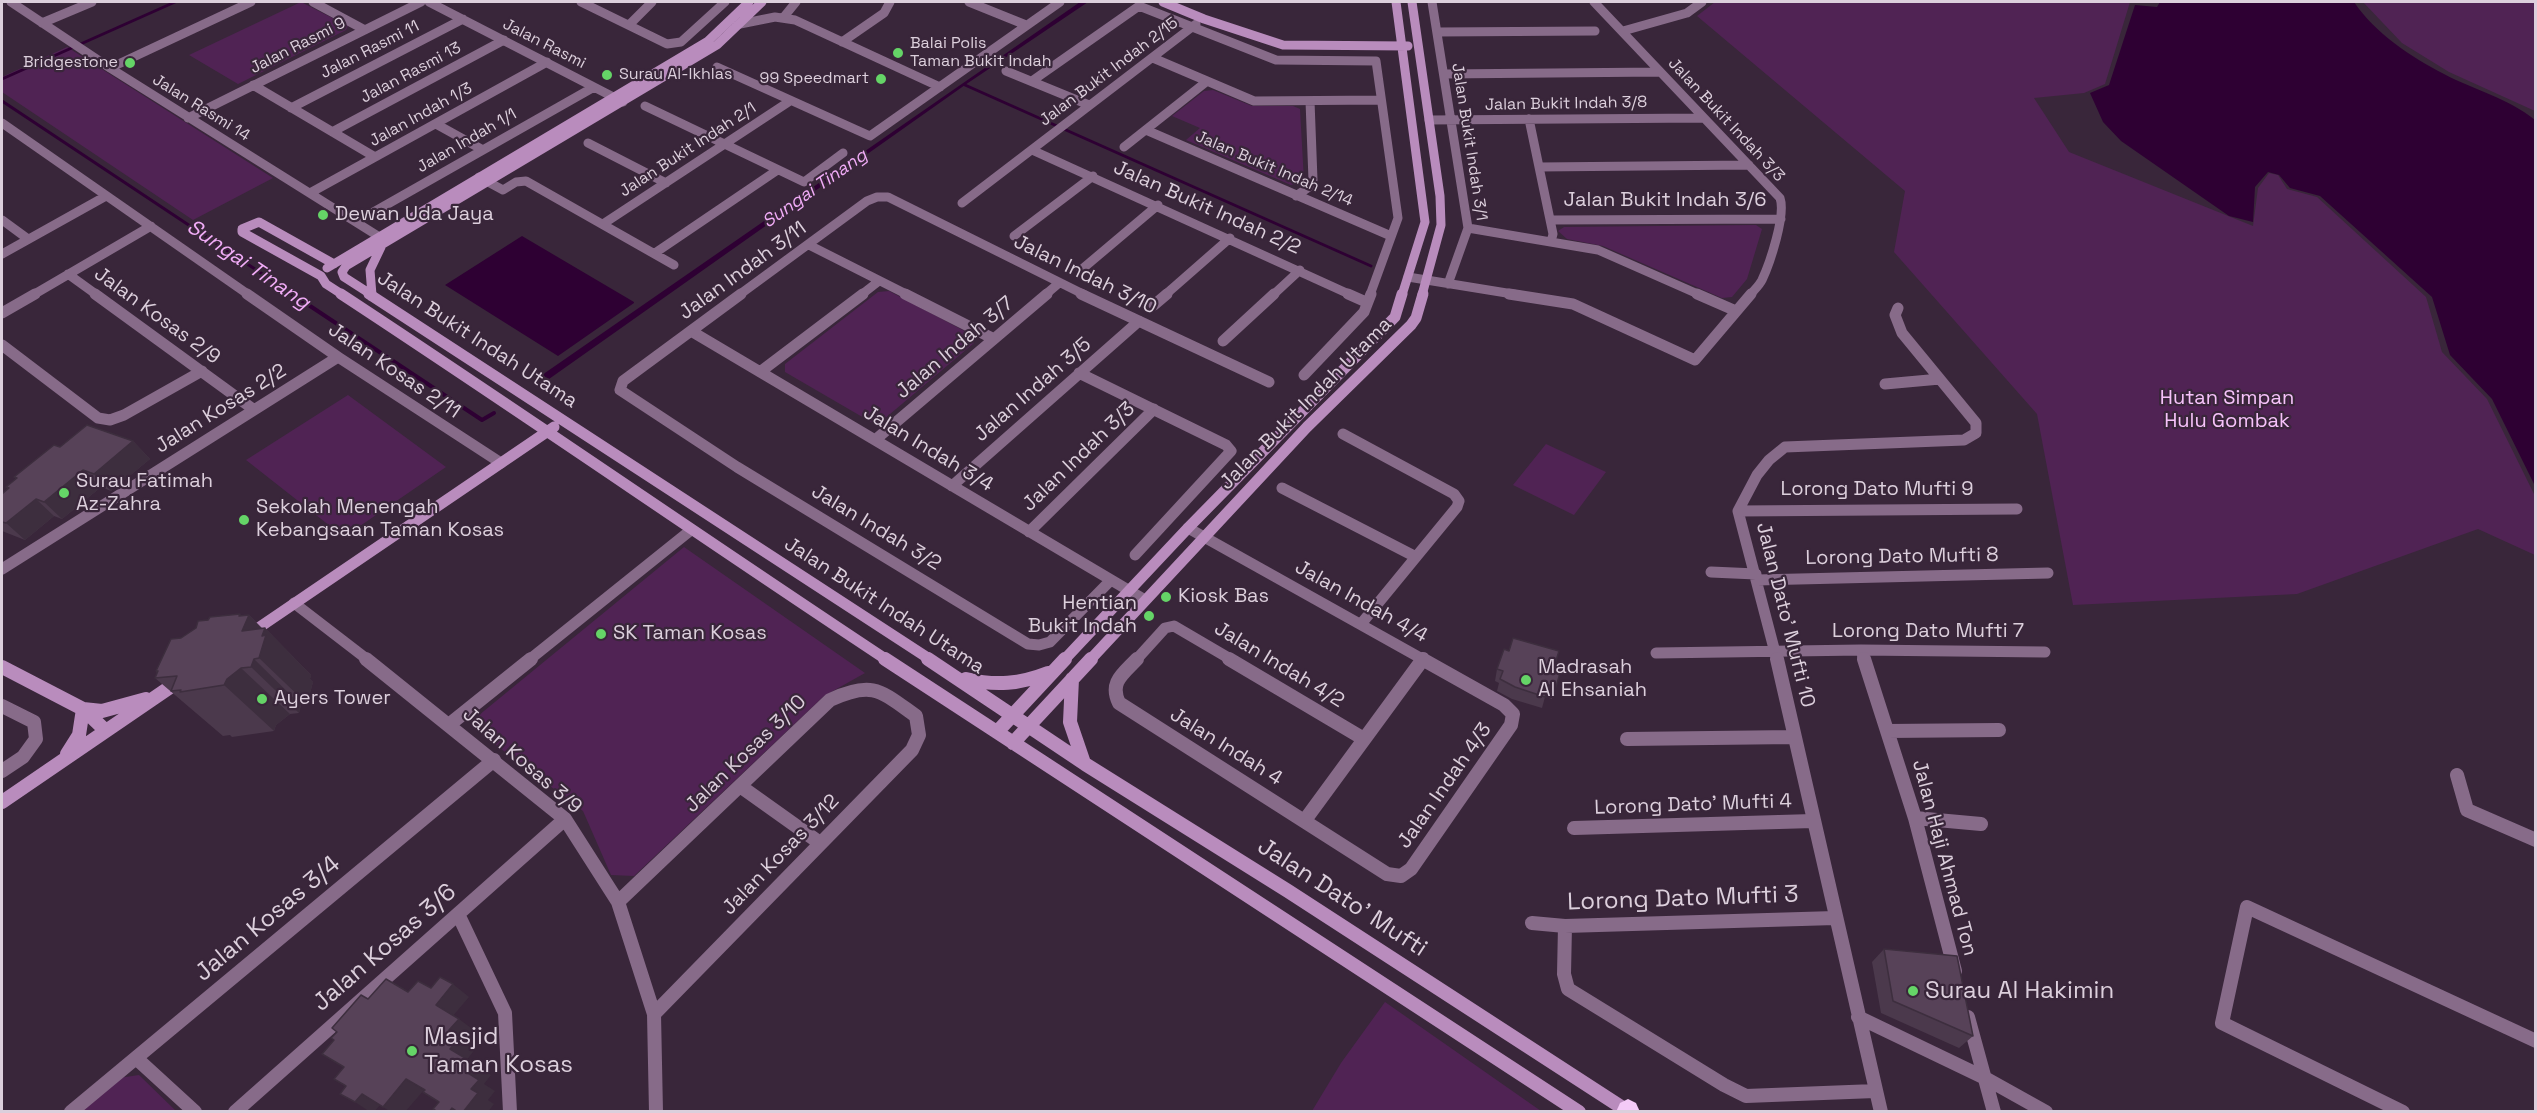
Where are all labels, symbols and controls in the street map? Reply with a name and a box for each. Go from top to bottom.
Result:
street label: Jalan Rasmi 9 [247,14,349,78]
street label: Jalan Bukit Indah 2/15 [1036,14,1182,130]
street label: Jalan Rasmi [499,15,589,73]
street label: Jalan Rasmi 11 [317,17,423,83]
place label: Balai Polis Taman Bukit Indah [910,34,1051,72]
street label: Jalan Rasmi 13 [357,38,465,108]
marker: Balai Polis Taman Bukit Indah [891,46,905,60]
place label: Bridgestone [23,53,118,73]
street label: Jalan Bukit Indah 3/3 [1664,54,1788,186]
marker: Bridgestone [123,56,137,70]
street label: Jalan Bukit Indah 3/1 [1447,62,1491,222]
place label: Surau Al-Ikhlas [619,65,732,85]
marker: Surau Al-Ikhlas [600,68,614,82]
place label: 99 Speedmart [760,69,869,89]
street label: Jalan Rasmi 14 [149,70,253,146]
marker: 99 Speedmart [874,72,888,86]
street label: Jalan Indah 1/3 [366,79,476,151]
street label: Jalan Bukit Indah 3/8 [1485,93,1647,115]
street label: Jalan Bukit Indah 2/1 [616,99,760,201]
street label: Jalan Indah 1/1 [414,105,520,177]
street label: Jalan Bukit Indah 2/14 [1192,127,1356,211]
water label: Sungai Tinang [758,145,872,233]
street label: Jalan Bukit Indah 2/2 [1110,156,1304,260]
street label: Jalan Bukit Indah 3/6 [1564,189,1766,213]
place label: Dewan Uda Jaya [335,203,494,227]
marker: Dewan Uda Jaya [316,208,330,222]
water label: Sungai Tinang [182,214,314,316]
street label: Jalan Indah 3/11 [675,217,811,325]
street label: Jalan Indah 3/10 [1010,230,1160,320]
street label: Jalan Kosas 2/9 [89,262,225,370]
street label: Jalan Bukit Indah Utama [372,266,582,414]
street label: Jalan Indah 3/7 [891,292,1019,404]
street label: Jalan Bukit Indah Utama [1215,313,1397,495]
street label: Jalan Kosas 2/11 [323,318,465,424]
street label: Jalan Indah 3/5 [970,333,1096,447]
street label: Jalan Kosas 2/2 [151,359,291,459]
park label: Hutan Simpan Hulu Gombak [2160,387,2294,434]
street label: Jalan Indah 3/3 [1018,397,1140,517]
street label: Jalan Indah 3/4 [859,401,997,497]
place label: Surau Fatimah Az-Zahra [76,470,213,517]
street label: Lorong Dato Mufti 9 [1781,478,1973,502]
street label: Jalan Indah 3/2 [807,480,945,576]
marker: Surau Fatimah Az-Zahra [57,486,71,500]
place label: Sekolah Menengah Kebangsaan Taman Kosas [256,496,504,543]
marker: Sekolah Menengah Kebangsaan Taman Kosas [237,513,251,527]
street label: Jalan Dato' Mufti 10 [1750,520,1820,710]
street label: Jalan Bukit Indah Utama [779,532,989,680]
street label: Lorong Dato Mufti 8 [1805,543,1999,571]
street label: Jalan Indah 4/4 [1290,556,1432,648]
place label: Kiosk Bas [1178,585,1269,609]
marker: Kiosk Bas [1159,590,1173,604]
place label: Hentian Bukit Indah [1028,592,1137,639]
marker: Hentian Bukit Indah [1142,609,1156,623]
street label: Jalan Indah 4/2 [1210,617,1348,713]
street label: Lorong Dato Mufti 7 [1832,620,2024,644]
place label: SK Taman Kosas [613,622,767,646]
marker: SK Taman Kosas [594,627,608,641]
place label: Madrasah Al Ehsaniah [1538,656,1647,703]
marker: Madrasah Al Ehsaniah [1519,673,1533,687]
place label: Ayers Tower [274,687,391,711]
street label: Jalan Kosas 3/10 [680,690,812,818]
marker: Ayers Tower [255,692,269,706]
street label: Jalan Kosas 3/9 [457,703,587,819]
street label: Jalan Indah 4 [1165,703,1287,791]
street label: Jalan Indah 4/3 [1393,719,1497,853]
street label: Jalan Haji Ahmad Ton [1906,757,1982,959]
street label: Jalan Kosas 3/12 [717,790,845,920]
street label: Lorong Dato' Mufti 4 [1594,790,1792,820]
street label: Jalan Dato' Mufti [1252,832,1432,964]
street label: Jalan Kosas 3/4 [190,850,346,988]
street label: Jalan Kosas 3/6 [308,878,462,1018]
street label: Lorong Dato Mufti 3 [1567,881,1799,917]
place label: Surau Al Hakimin [1925,977,2114,1005]
marker: Surau Al Hakimin [1906,984,1920,998]
place label: Masjid Taman Kosas [424,1023,573,1079]
marker: Masjid Taman Kosas [405,1044,419,1058]

